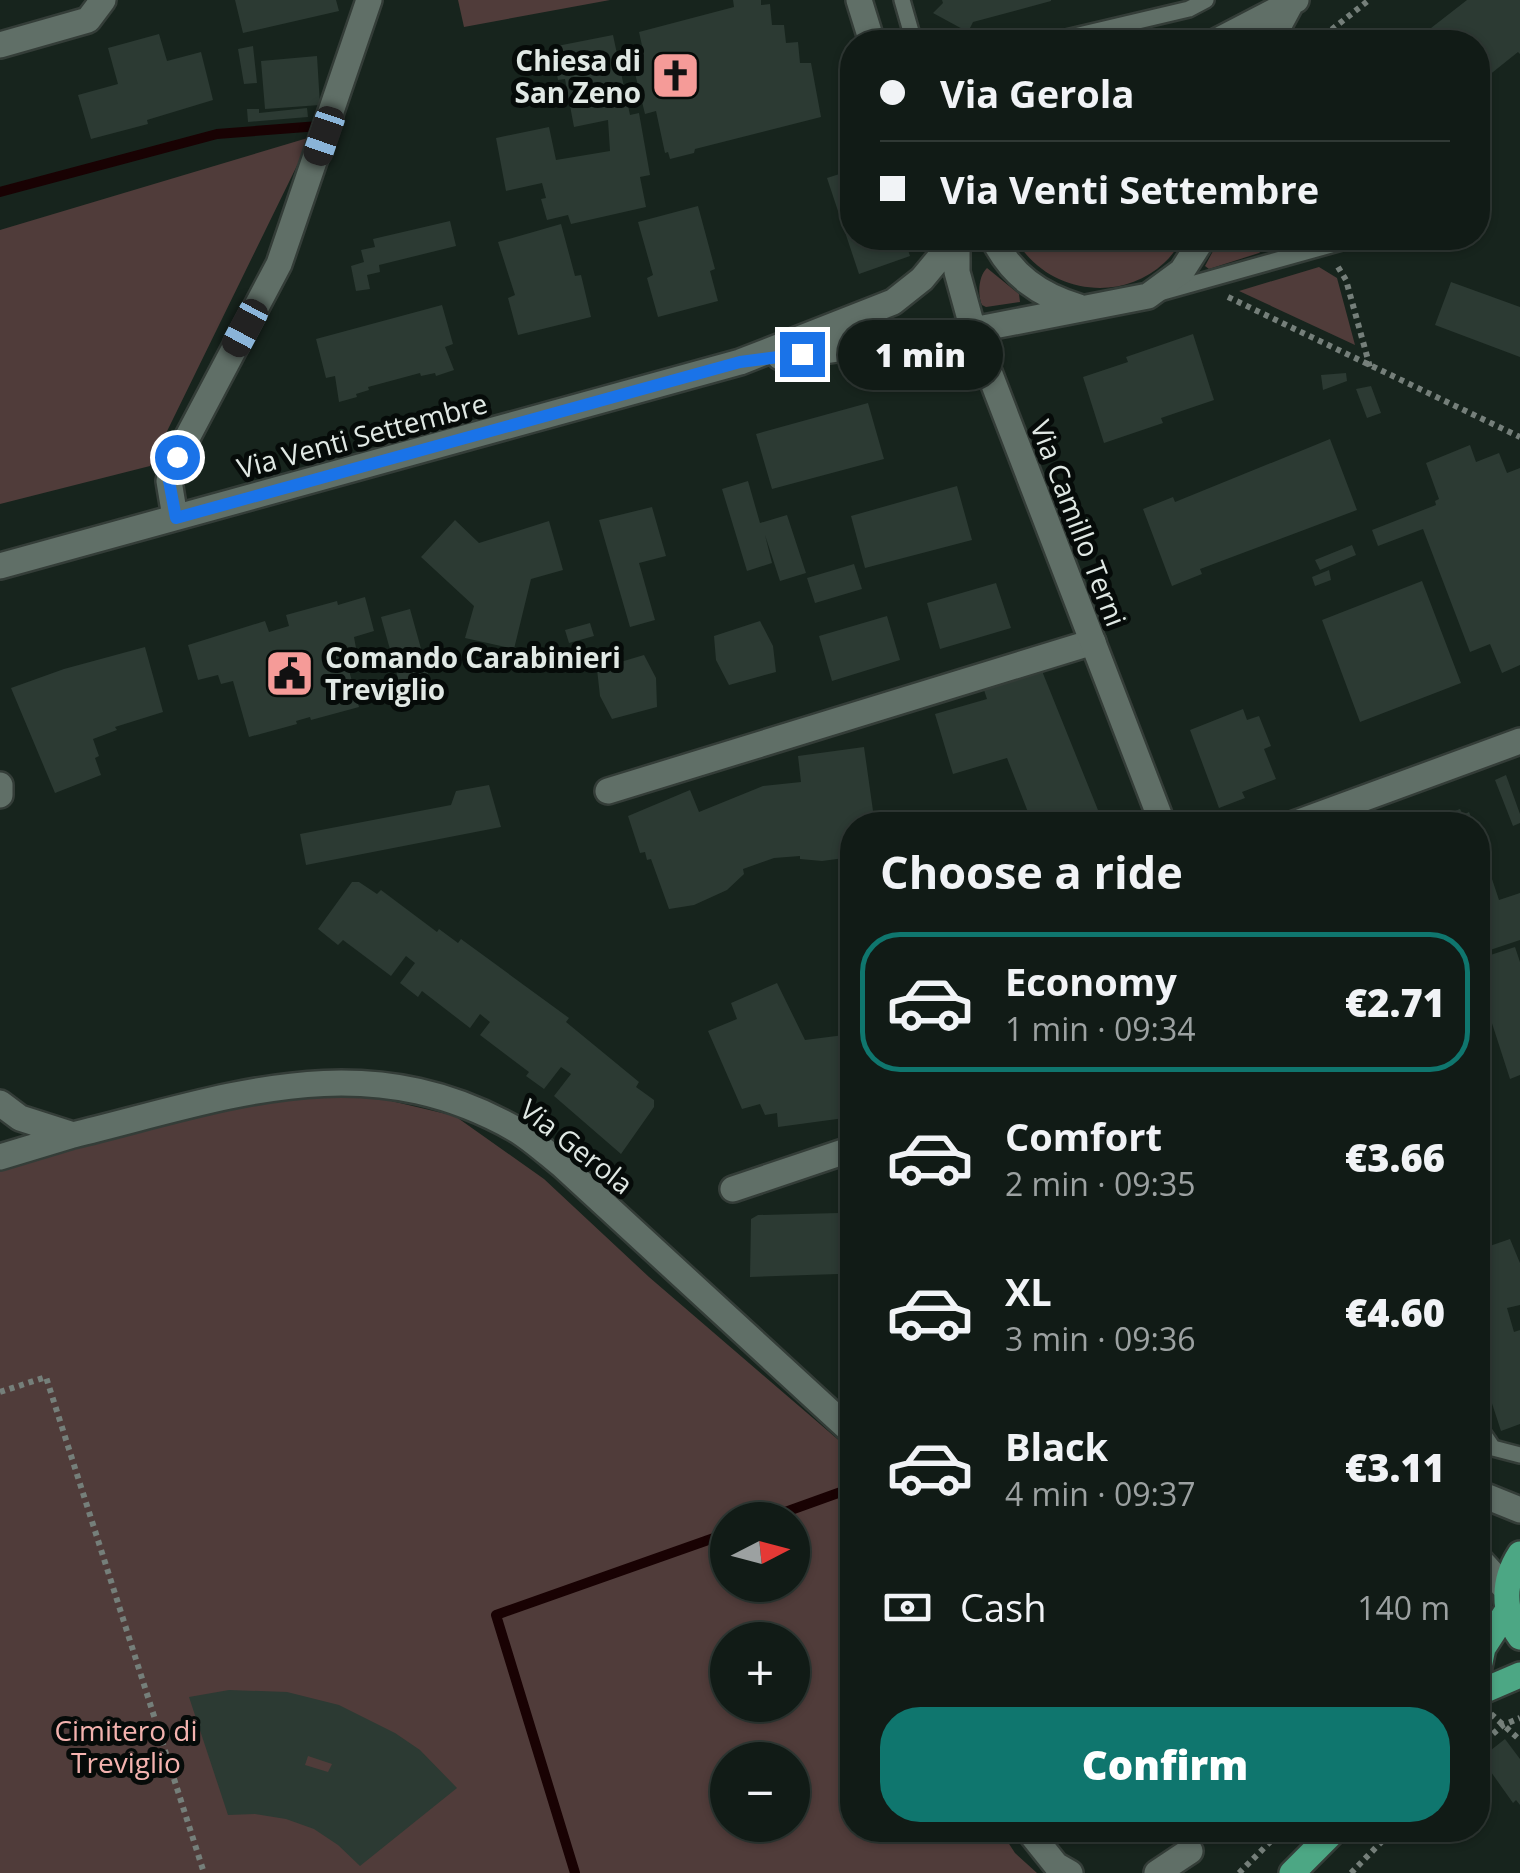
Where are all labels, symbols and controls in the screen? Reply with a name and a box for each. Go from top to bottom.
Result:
place label: Chiesa di San Zeno [514,41,641,111]
church icon: Chiesa di San Zeno [650,50,702,102]
text: Via Gerola [940,67,1134,119]
car [300,103,348,169]
text: Via Venti Settembre [940,163,1319,215]
car [218,294,272,362]
callout: 1 min [837,319,1002,389]
route end [780,332,825,377]
text: 1 min [875,333,966,376]
street label: Via Venti Settembre [233,383,491,487]
street label: Via Camillo Terni [1022,414,1136,632]
route start [155,435,200,480]
place label: Comando Carabinieri Treviglio [325,638,621,708]
public building icon: Comando Carabinieri Treviglio [264,647,316,699]
text: Choose a ride [880,841,1183,902]
text: Economy [1005,955,1177,1007]
icon: car [885,957,975,1047]
text: €2.71 [1345,976,1445,1028]
text: 1 min · 09:34 [1005,1007,1196,1050]
street label: Via Gerola [513,1090,641,1202]
text: Comfort [1005,1110,1162,1162]
icon: car [885,1112,975,1202]
text: €3.66 [1345,1131,1445,1183]
text: 2 min · 09:35 [1005,1162,1196,1205]
text: XL [1005,1265,1052,1317]
icon: car [885,1267,975,1357]
text: €4.60 [1345,1286,1445,1338]
text: 3 min · 09:36 [1005,1317,1196,1360]
text: Black [1005,1420,1108,1472]
icon: car [885,1422,975,1512]
text: €3.11 [1345,1441,1445,1493]
text: 4 min · 09:37 [1005,1472,1196,1515]
north arrow [710,1502,810,1602]
map controls [710,1502,810,1842]
icon: cash [880,1580,935,1635]
text: Cash [960,1581,1046,1633]
text: 140 m [1357,1586,1450,1629]
button: + [710,1622,810,1722]
button: Confirm [880,1707,1450,1822]
park label: Cimitero di Treviglio [54,1711,198,1781]
button: − [710,1742,810,1842]

